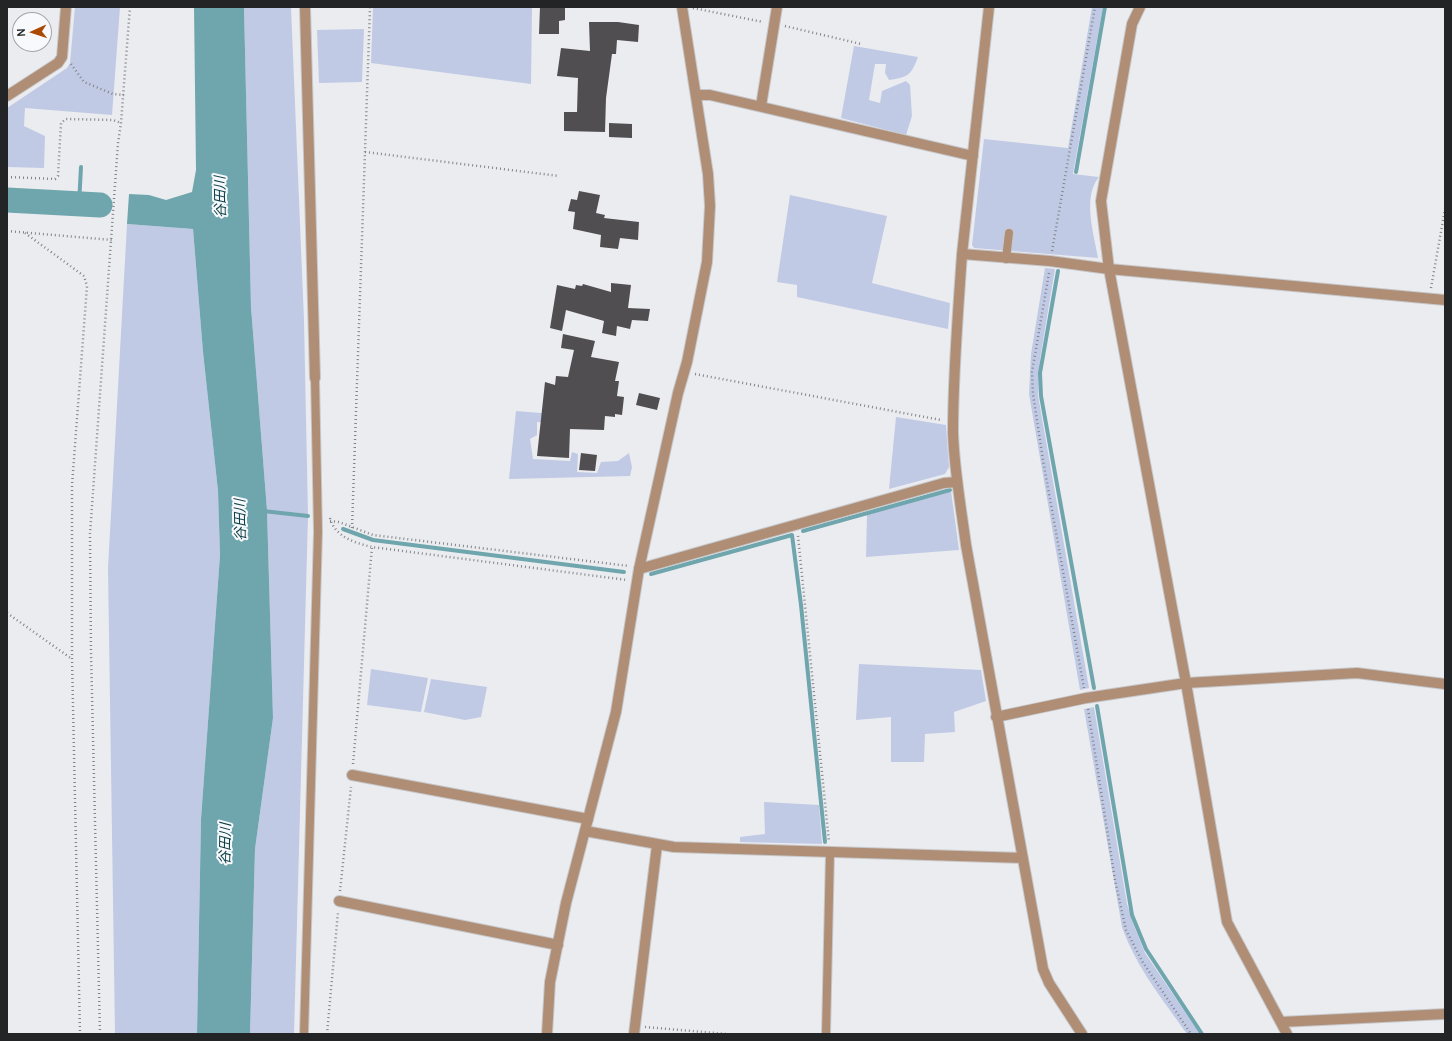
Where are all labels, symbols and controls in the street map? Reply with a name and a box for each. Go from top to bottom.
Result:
north arrow [12,12,52,52]
text: N [13,28,28,37]
water label: 谷田川 [212,176,230,218]
water label: 谷田川 [232,499,250,541]
water label: 谷田川 [217,823,235,865]

